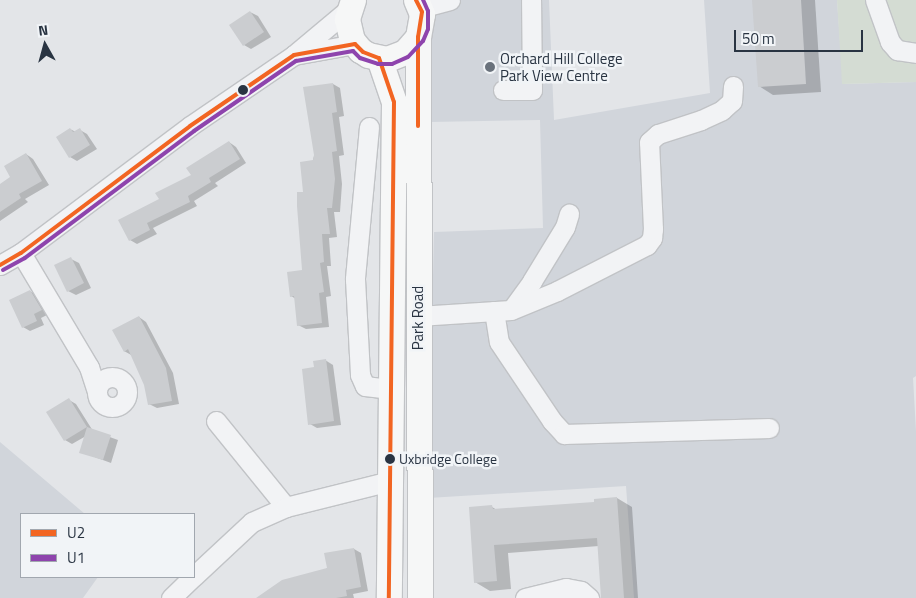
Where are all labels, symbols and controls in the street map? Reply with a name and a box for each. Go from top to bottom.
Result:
text: N [37,19,49,41]
north arrow [20,20,70,70]
scale bar [736,20,865,52]
text: 50 m [742,27,775,50]
place label: Orchard Hill College Park View Centre [500,49,623,84]
marker: Orchard Hill College Park View Centre [484,61,496,73]
unlabelled marker [238,85,248,95]
street label: Park Road [409,286,427,350]
place label: Uxbridge College [399,451,497,467]
marker: Uxbridge College [385,454,395,464]
legend [20,513,195,578]
text: U2 [67,521,85,544]
text: U1 [67,546,85,569]

